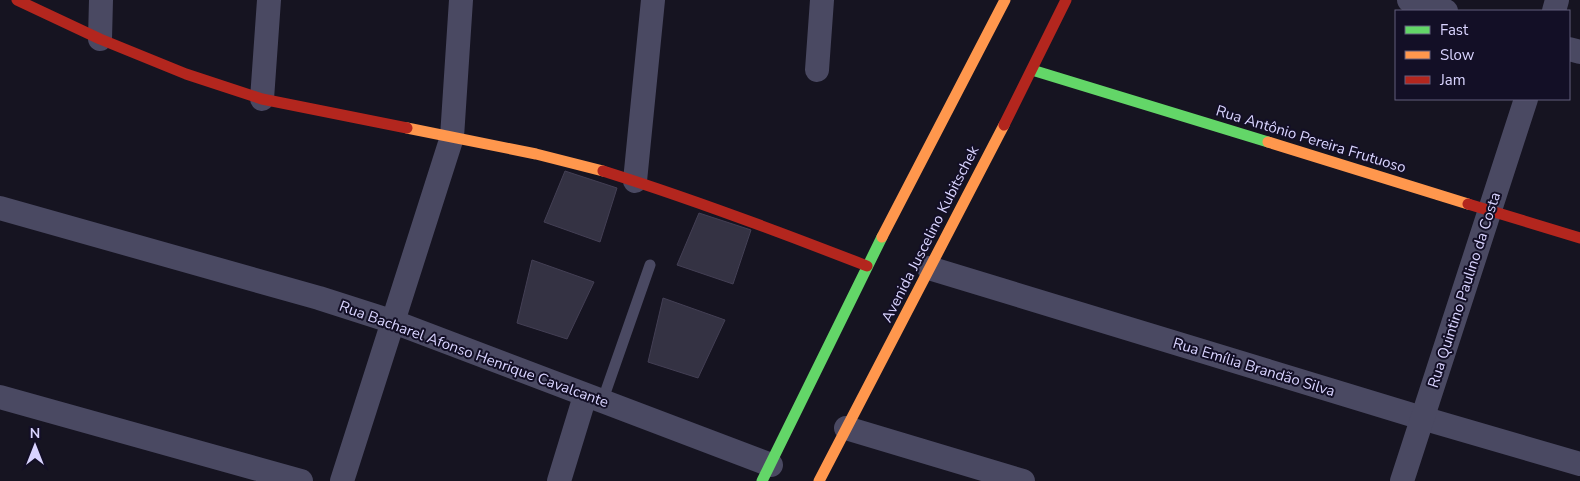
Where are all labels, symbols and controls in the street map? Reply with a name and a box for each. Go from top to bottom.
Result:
legend [1395,10,1570,100]
text: Fast [1440,20,1469,40]
text: Slow [1440,45,1475,65]
text: Jam [1439,70,1466,90]
street label: Rua Antônio Pereira Frutuoso [1213,101,1409,177]
street label: Avenida Juscelino Kubitschek [877,142,984,326]
street label: Rua Quintino Paulino da Costa [1423,190,1505,390]
street label: Rua Bacharel Afonso Henrique Cavalcante [337,296,611,412]
street label: Rua Emília Brandão Silva [1170,333,1338,401]
north arrow [10,421,60,471]
text: N [30,424,40,443]

